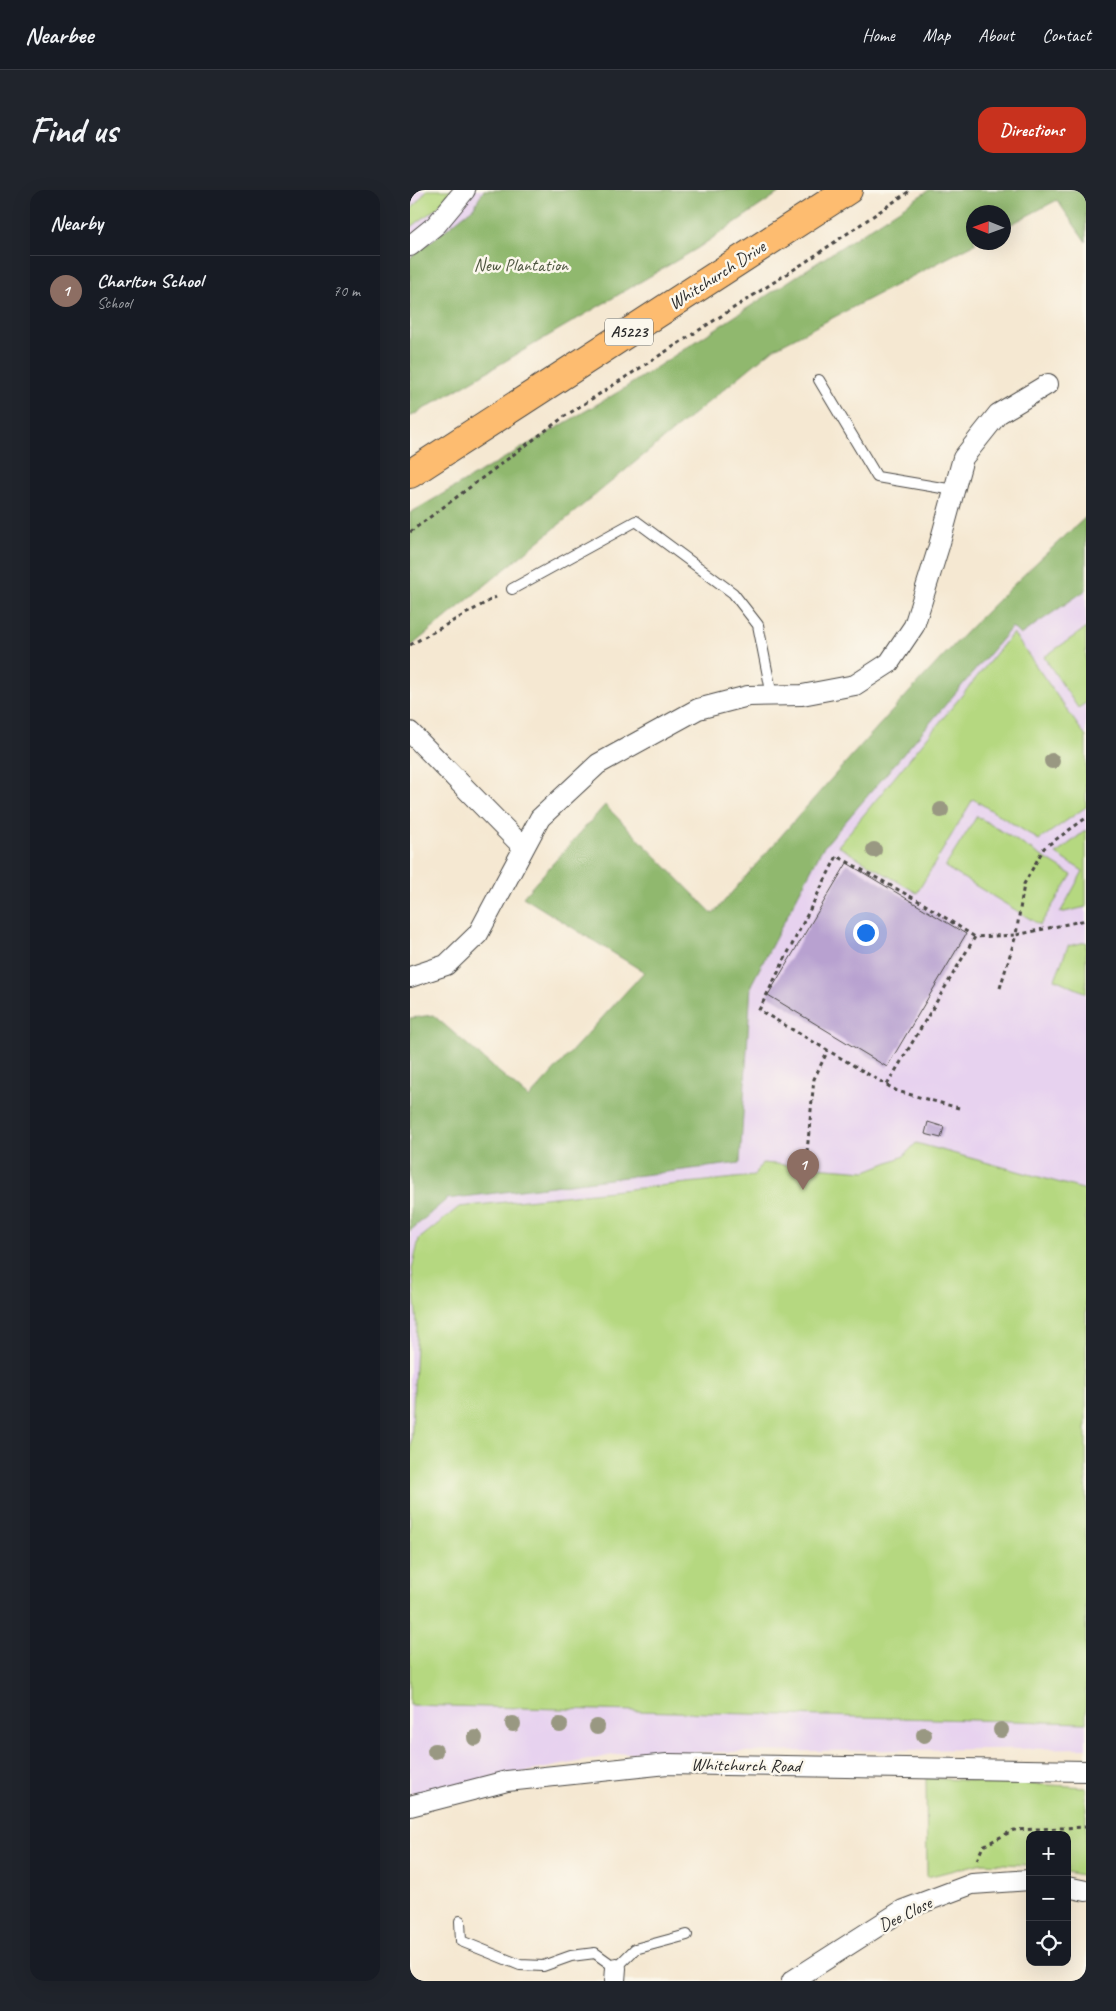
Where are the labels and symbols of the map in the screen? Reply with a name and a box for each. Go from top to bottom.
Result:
north arrow [966,205,1011,250]
street label: Whitchurch Drive [665,235,770,314]
park label: New Plantation [474,254,569,276]
road number: A5223 [605,318,653,346]
your location [853,920,879,946]
pin: 1 [787,1149,819,1190]
street label: Whitchurch Road [691,1753,804,1777]
street label: Dee Close [875,1891,936,1936]

